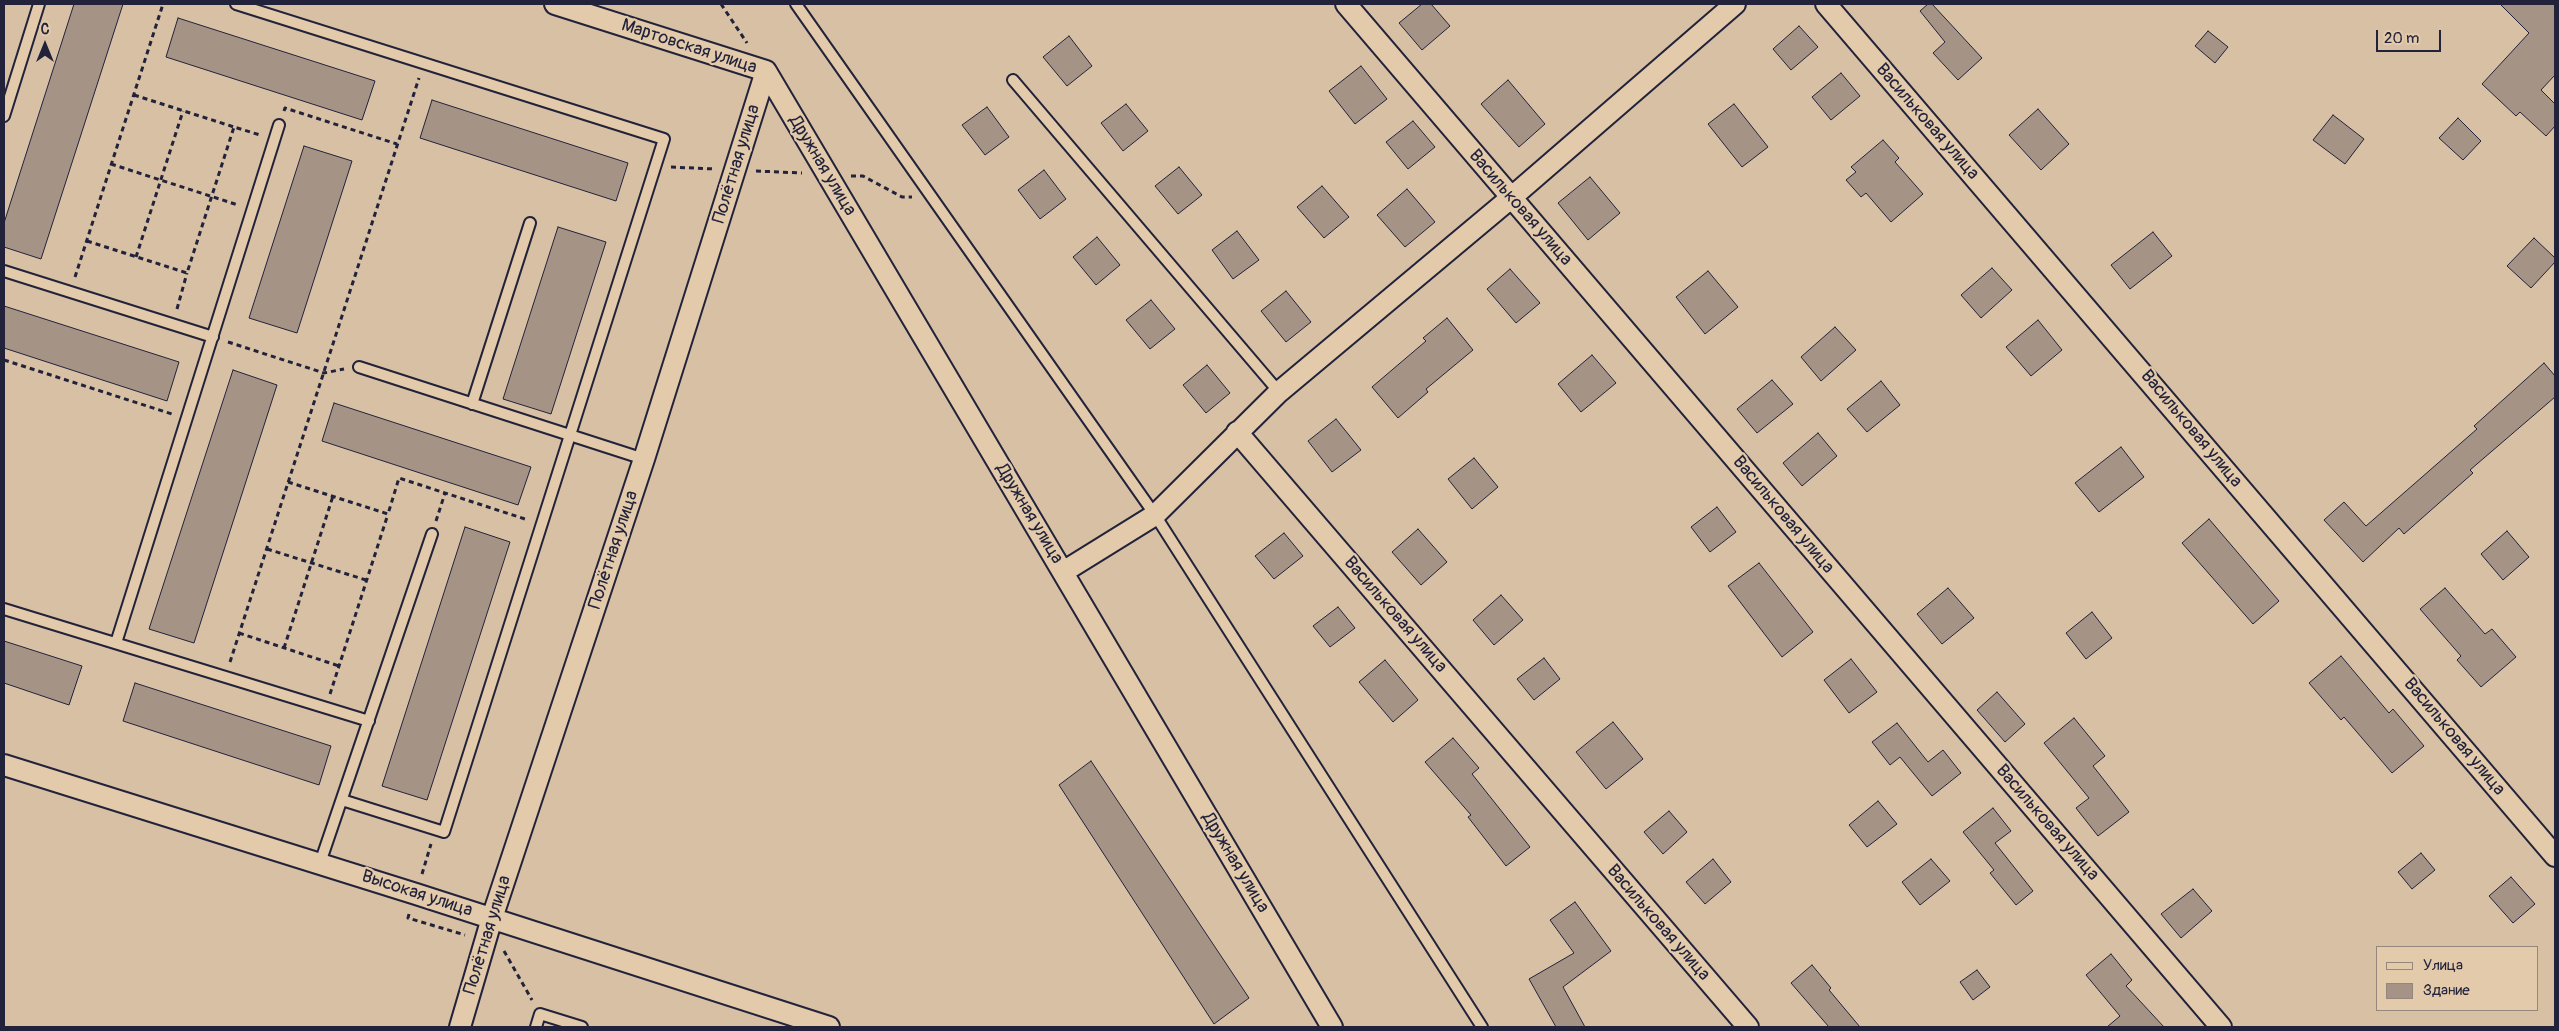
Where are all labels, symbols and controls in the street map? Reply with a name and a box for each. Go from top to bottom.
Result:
street label: Мартовская улица [618,15,760,79]
north arrow [20,20,70,70]
scale bar [2379,20,2444,52]
text: С [41,21,49,38]
text: 20 m [2384,29,2419,48]
street label: Васильковая улица [1871,60,1983,184]
street label: Полётная улица [709,102,765,226]
street label: Дружная улица [784,112,860,220]
street label: Васильковая улица [1464,146,1576,270]
street label: Васильковая улица [2136,366,2246,492]
street label: Васильковая улица [1728,452,1838,578]
street label: Дружная улица [991,460,1067,568]
street label: Полётная улица [585,488,643,612]
street label: Васильковая улица [1339,553,1451,677]
street label: Васильковая улица [2399,674,2509,800]
street label: Васильковая улица [1991,761,2103,885]
street label: Дружная улица [1197,809,1273,917]
street label: Васильковая улица [1602,861,1714,985]
street label: Высокая улица [359,866,475,922]
street label: Полётная улица [460,873,516,997]
legend [2376,946,2539,1011]
text: Улица [2423,956,2463,975]
text: Здание [2423,981,2470,1000]

